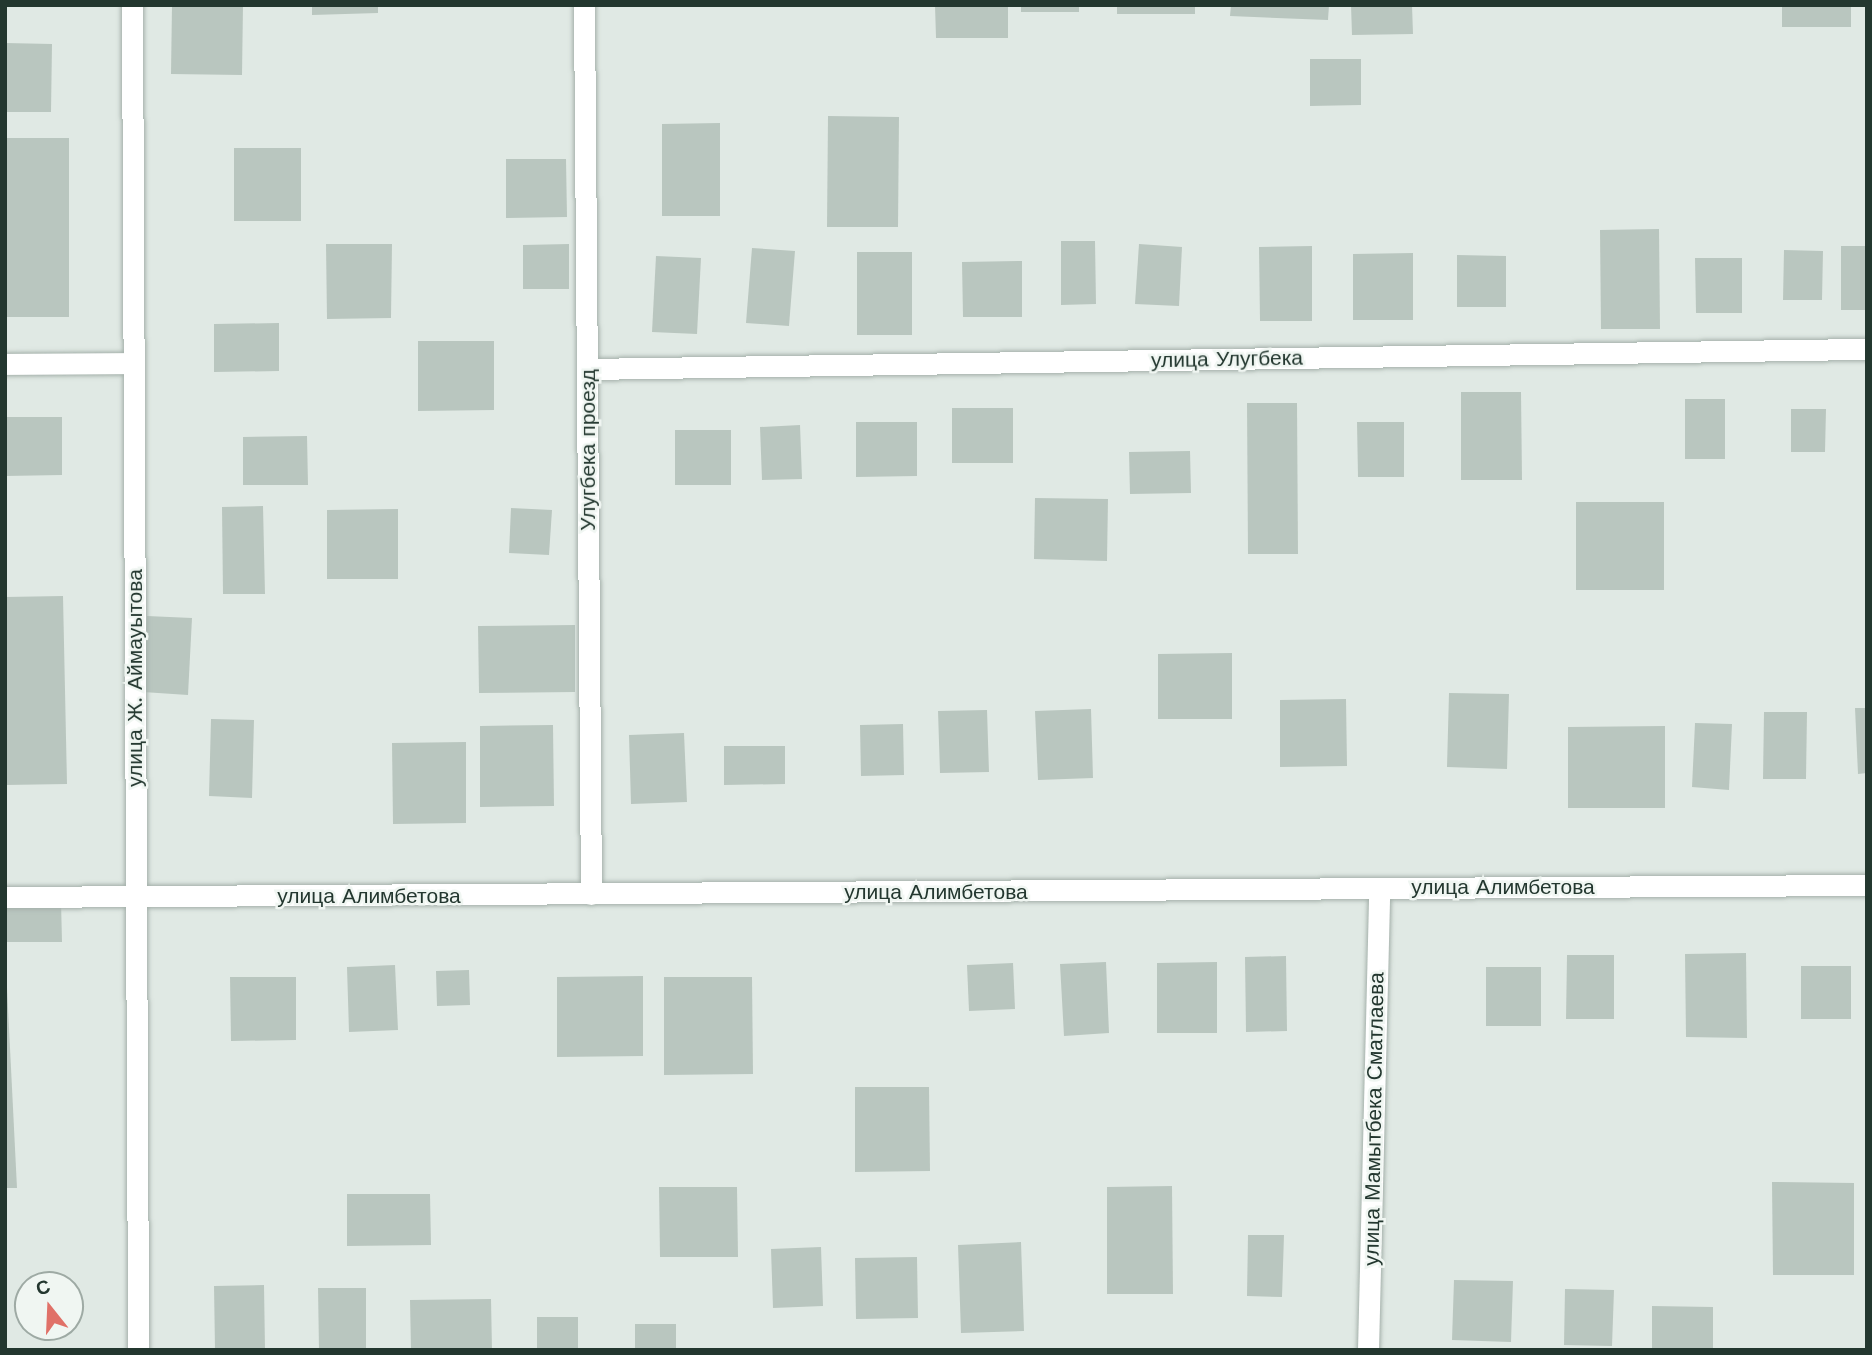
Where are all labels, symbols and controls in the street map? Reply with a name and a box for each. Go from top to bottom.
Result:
street label: улица Улугбека [1151,345,1303,373]
street label: Улугбека проезд [575,369,601,531]
street label: улица Ж. Аймауытова [122,569,148,787]
street label: улица Алимбетова [1411,874,1595,900]
street label: улица Алимбетова [844,879,1028,905]
street label: улица Алимбетова [277,883,461,909]
street label: улица Мамытбека Сматлаева [1359,972,1389,1266]
north arrow [14,1271,84,1341]
text: С [33,1274,53,1301]

